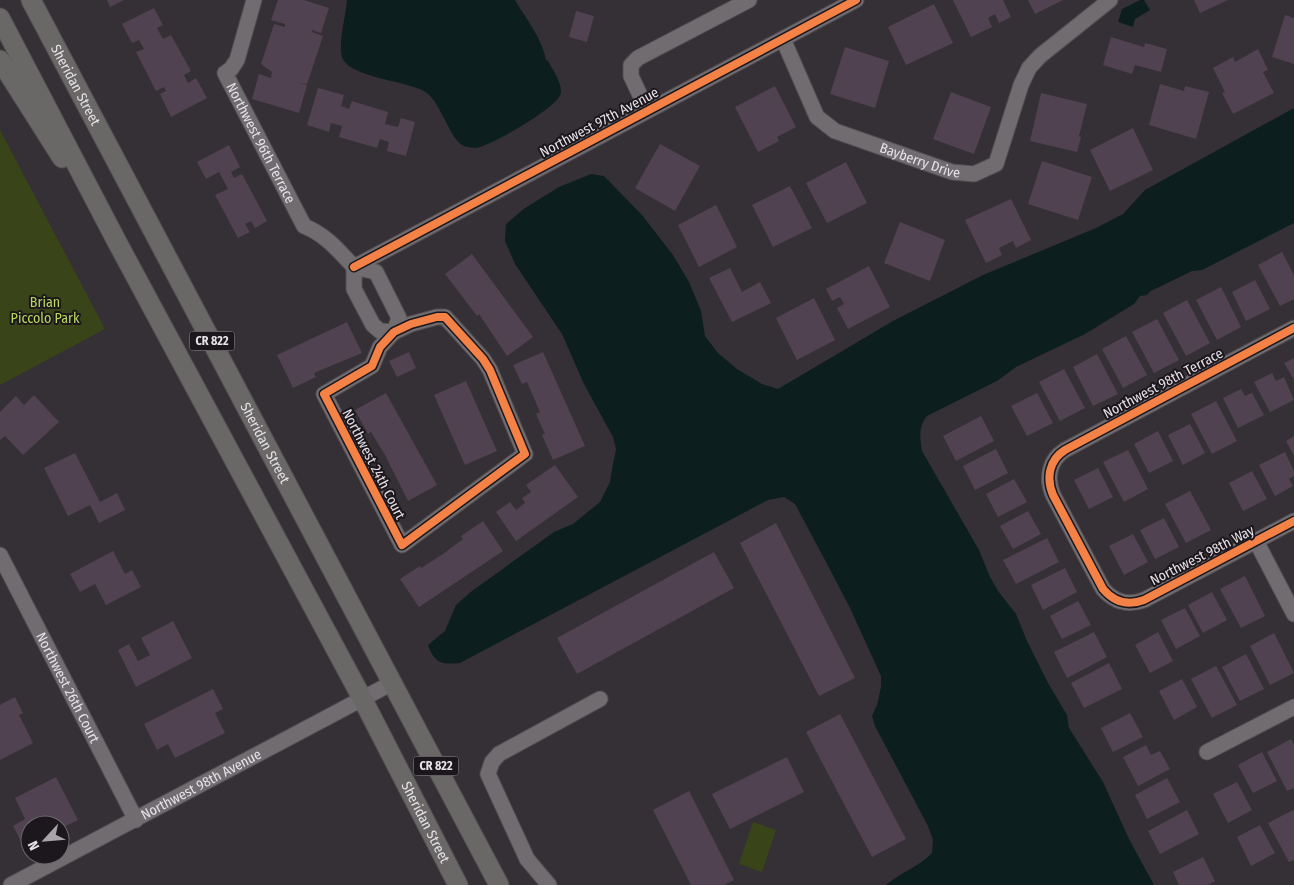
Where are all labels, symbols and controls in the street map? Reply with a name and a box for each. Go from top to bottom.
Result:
street label: Sheridan Street [47,42,104,129]
street label: Northwest 96th Terrace [223,80,299,206]
street label: Northwest 97th Avenue [537,84,662,161]
street label: Bayberry Drive [877,139,961,182]
park label: Brian Piccolo Park [11,294,80,327]
road number: CR 822 [190,332,234,351]
street label: Northwest 98th Terrace [1100,345,1226,422]
street label: Sheridan Street [236,400,293,487]
street label: Northwest 24th Court [338,406,409,523]
street label: Northwest 98th Way [1147,522,1258,589]
street label: Northwest 26th Court [32,630,103,746]
street label: Northwest 98th Avenue [138,746,264,824]
road number: CR 822 [414,756,458,776]
street label: Sheridan Street [397,779,453,866]
north arrow [20,815,70,865]
text: N [24,838,43,853]

